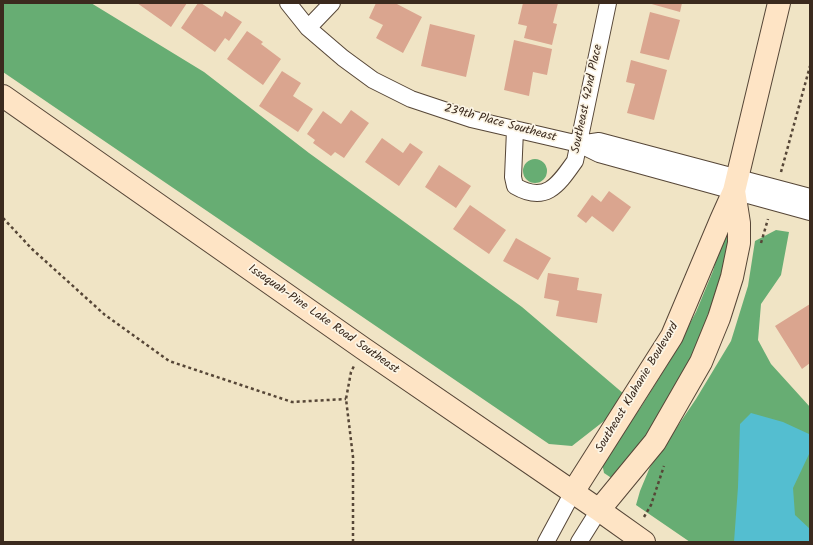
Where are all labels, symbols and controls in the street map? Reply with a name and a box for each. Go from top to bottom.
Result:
street label: Southeast 42nd Place [569,43,607,155]
street label: 239th Place Southeast [442,102,558,146]
street label: Issaquah-Pine Lake Road Southeast [245,262,401,378]
street label: Southeast Klahanie Boulevard [593,320,683,456]

